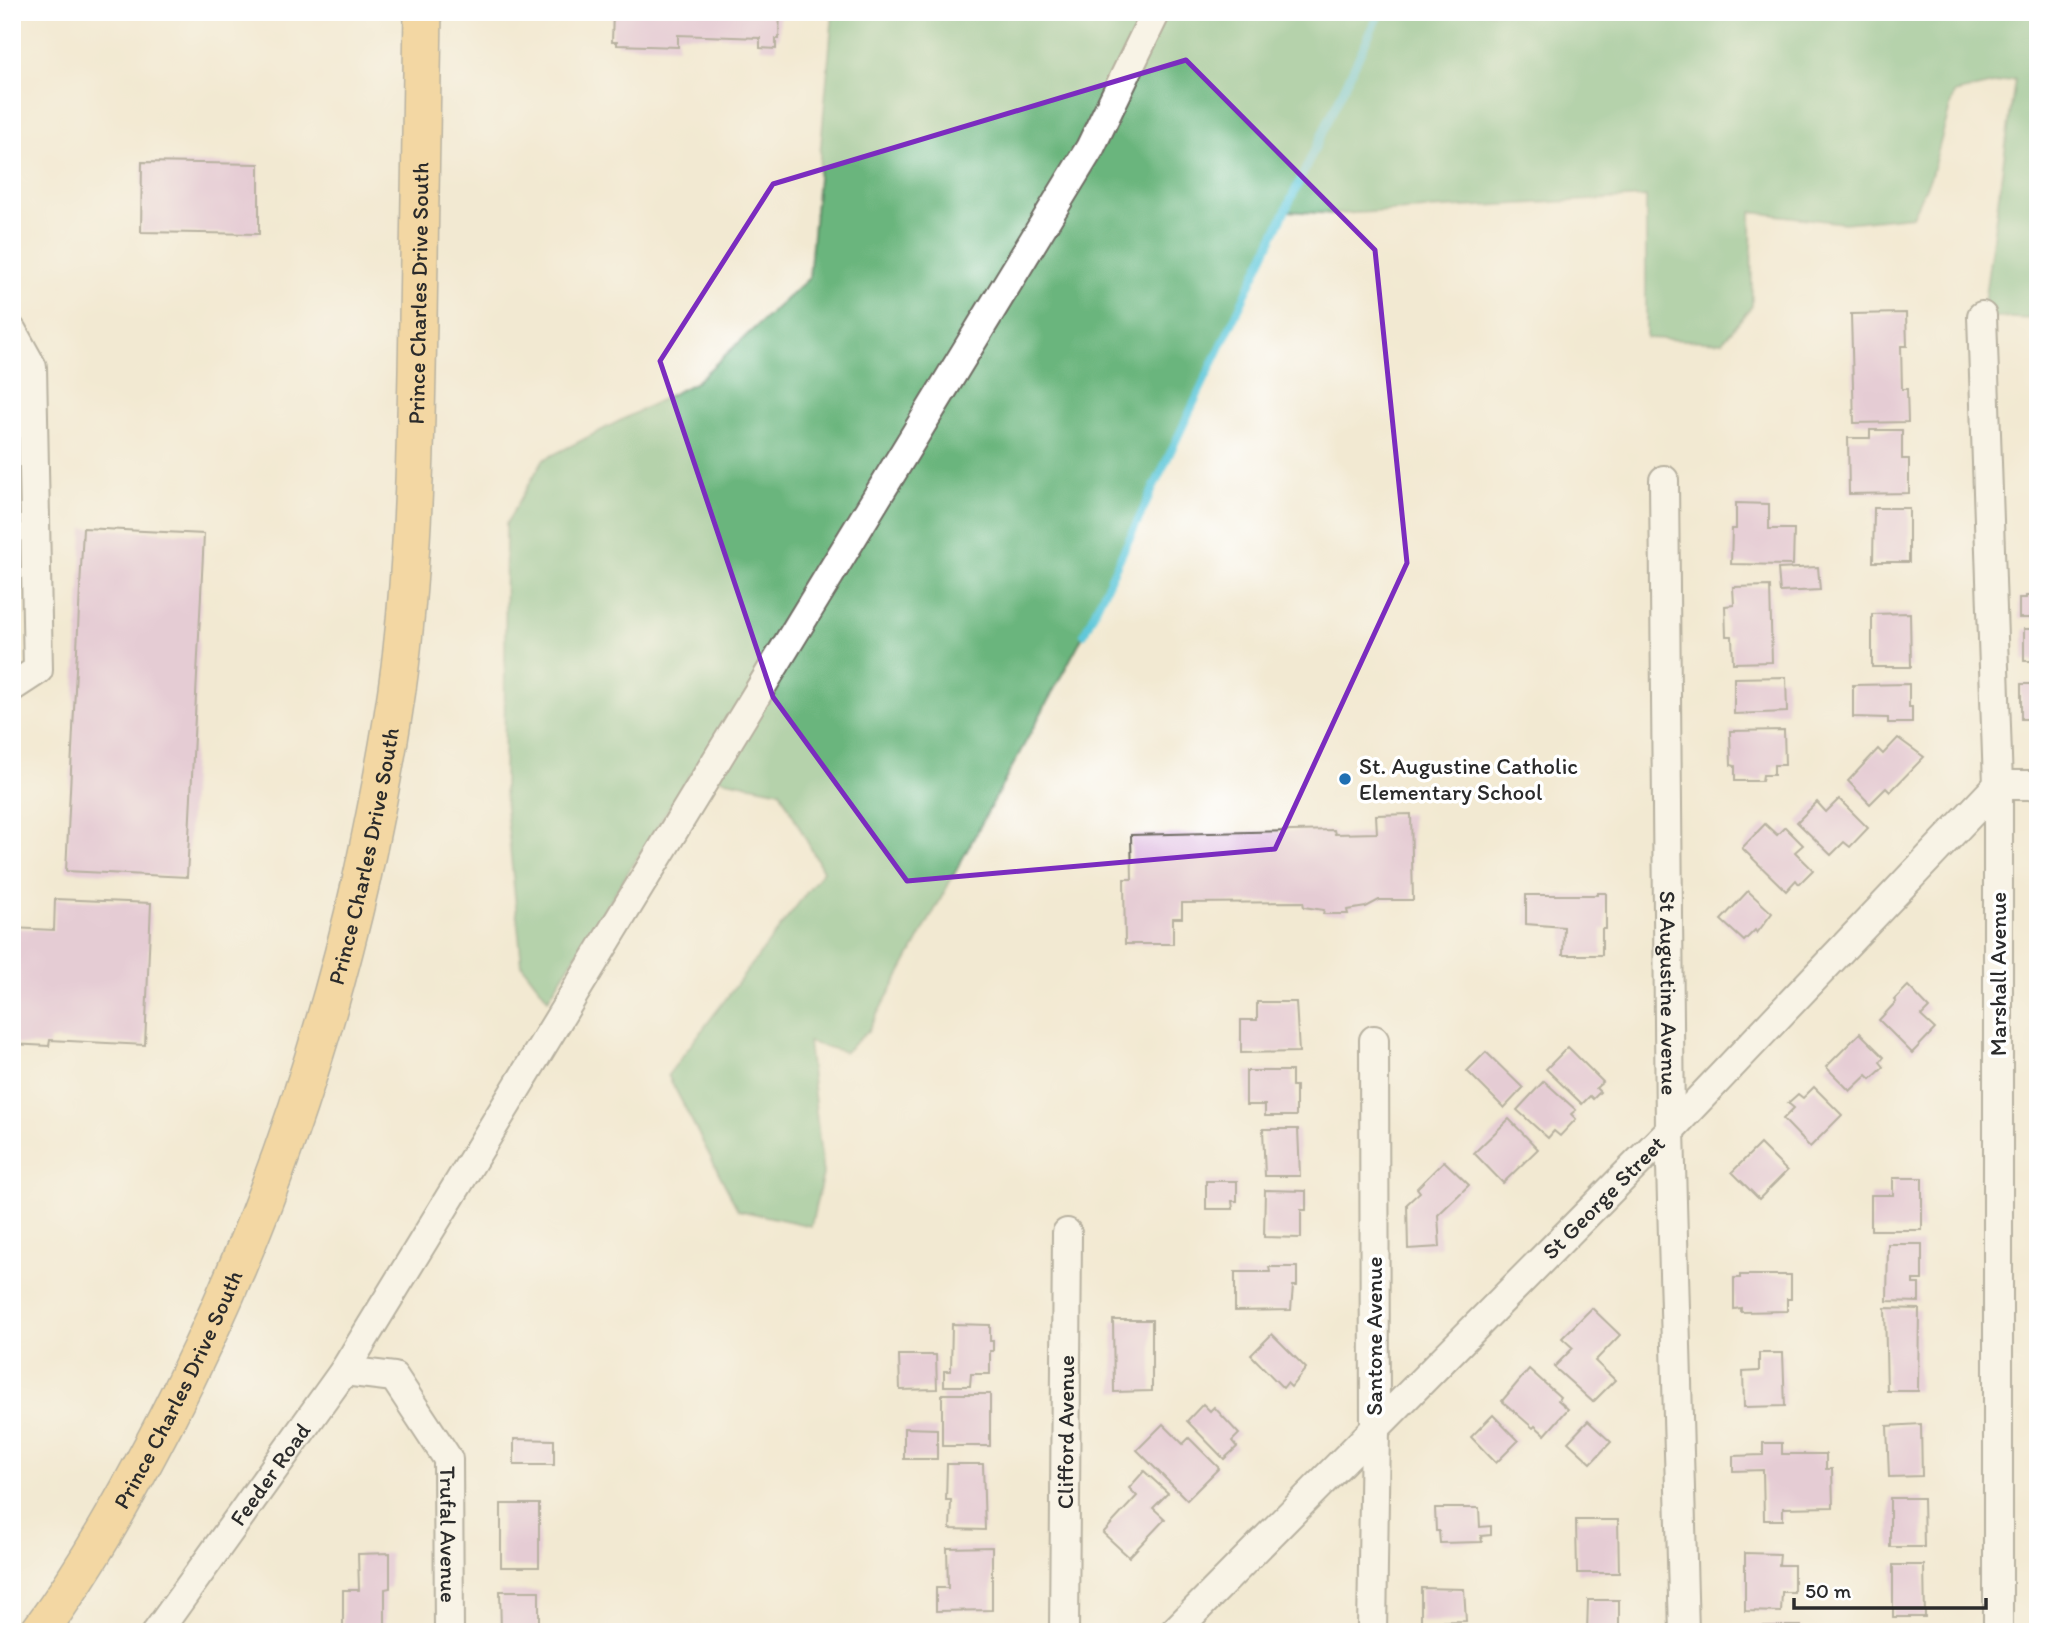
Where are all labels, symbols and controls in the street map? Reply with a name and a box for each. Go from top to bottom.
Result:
street label: Prince Charles Drive South [402,162,435,425]
street label: Prince Charles Drive South [322,725,405,988]
place label: St. Augustine Catholic Elementary School [1359,752,1578,806]
marker: St. Augustine Catholic Elementary School [1337,771,1353,787]
street label: St Augustine Avenue [1654,891,1684,1095]
street label: Marshall Avenue [1984,892,2012,1056]
street label: St George Street [1536,1129,1671,1265]
street label: Santone Avenue [1360,1256,1388,1416]
street label: Prince Charles Drive South [107,1266,249,1514]
street label: Clifford Avenue [1051,1355,1080,1509]
street label: Feeder Road [224,1417,317,1531]
street label: Trufal Avenue [434,1466,463,1603]
scale bar [1794,1567,1987,1611]
text: 50 m [1805,1578,1852,1603]

